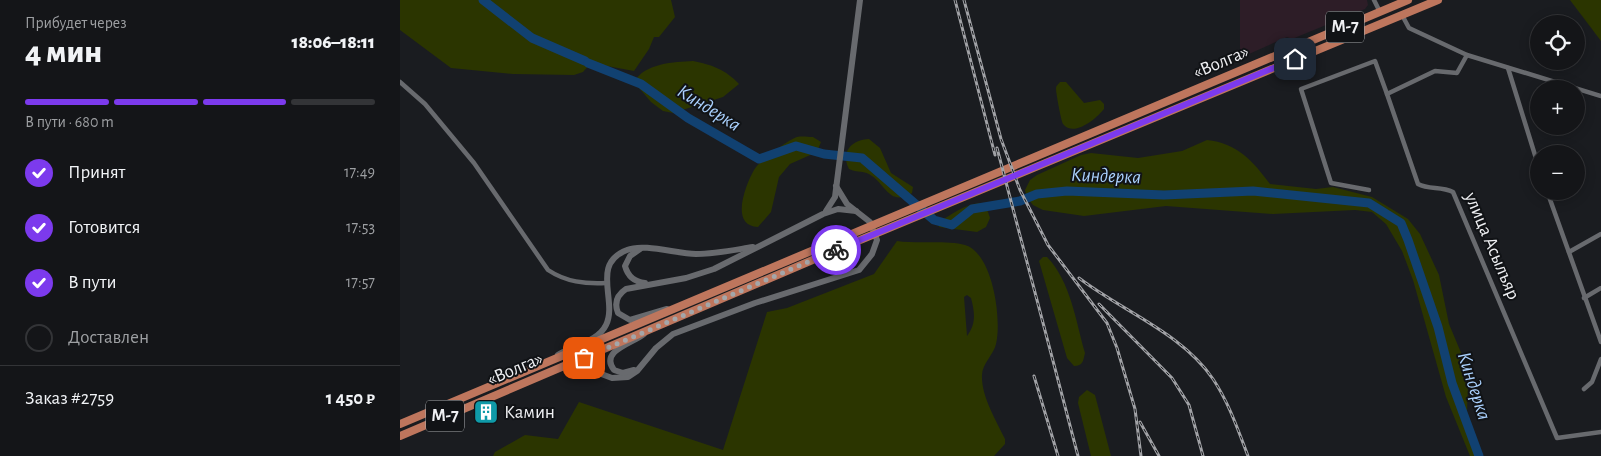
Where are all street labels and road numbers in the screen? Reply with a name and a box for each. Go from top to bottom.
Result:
road number: М-7 [1326,12,1364,42]
street label: «Волга» [1190,42,1252,82]
street label: улица Асылъяр [1461,189,1523,302]
street label: «Волга» [484,349,546,389]
road number: М-7 [426,401,464,432]

